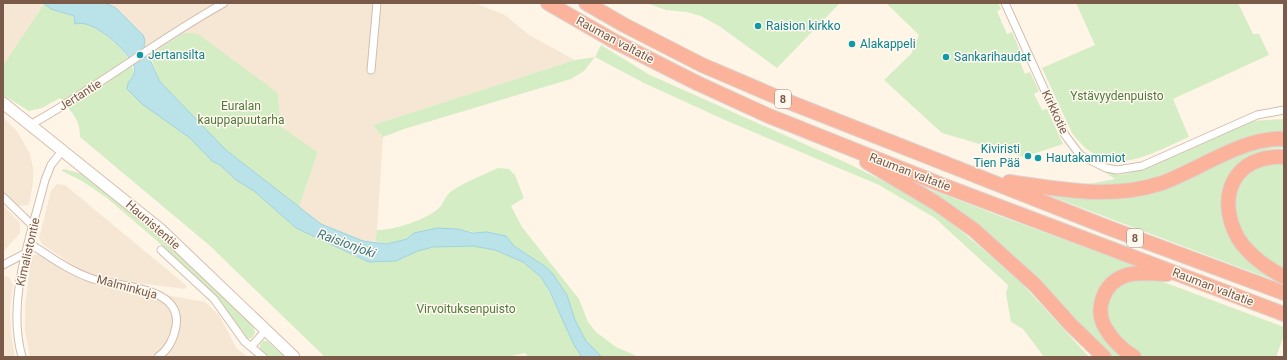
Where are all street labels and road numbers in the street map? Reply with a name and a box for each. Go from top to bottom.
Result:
street label: Rauman valtatie [574,14,656,66]
street label: Jertantie [56,76,104,114]
street label: Kirkkotie [1039,88,1071,136]
road number: 8 [775,90,791,108]
street label: Rauman valtatie [867,150,953,194]
street label: Haunistentie [123,198,183,252]
street label: Kimalistontie [13,216,43,288]
road number: 8 [1127,229,1143,247]
street label: Rauman valtatie [1170,265,1256,309]
street label: Malminkuja [95,272,159,302]

